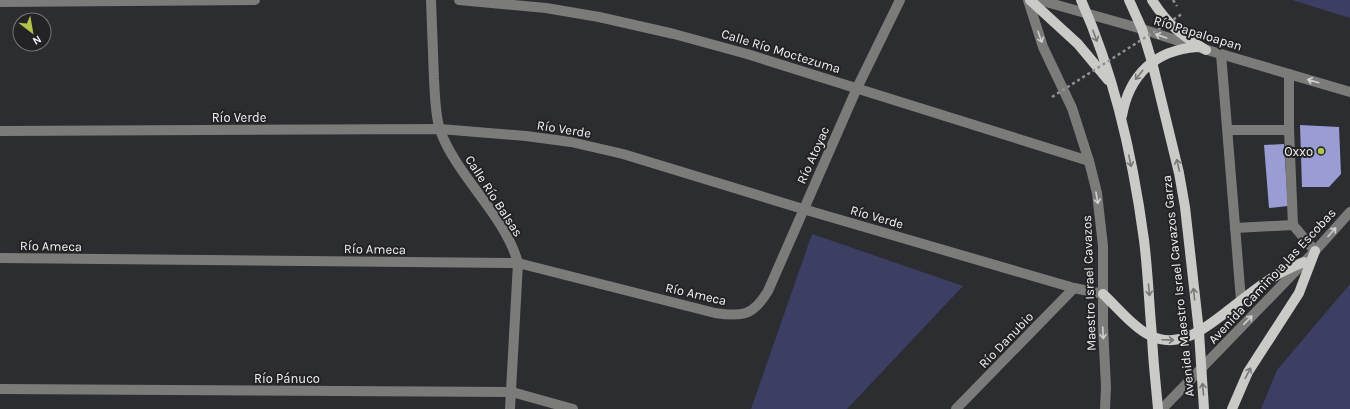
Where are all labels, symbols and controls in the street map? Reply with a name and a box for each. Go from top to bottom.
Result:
north arrow [12,12,52,52]
street label: Río Papaloapan [1152,12,1244,54]
street label: Calle Río Moctezuma [720,26,842,76]
one-way arrow [1092,30,1100,42]
one-way arrow [1036,31,1044,43]
one-way arrow [1155,31,1167,39]
text: N [30,33,44,48]
one-way arrow [1135,70,1143,81]
one-way arrow [1306,77,1319,84]
street label: Río Verde [212,110,267,125]
street label: Río Verde [536,117,592,141]
street label: Río Atoyac [794,124,832,186]
place label: Oxxo [1284,144,1313,159]
marker: Oxxo [1316,146,1326,156]
street label: Calle Río Balsas [462,153,526,240]
one-way arrow [1127,154,1135,167]
one-way arrow [1173,159,1181,172]
street label: Avenida Maestro Israel Cavazos Garza [1159,174,1197,398]
one-way arrow [1094,192,1102,205]
street label: Río Verde [849,202,906,232]
street label: Avenida Camino a las Escobas [1205,205,1339,347]
street label: Maestro Israel Cavazos [1079,215,1099,351]
one-way arrow [1328,226,1337,237]
street label: Río Ameca [20,238,82,254]
street label: Río Ameca [344,241,406,257]
street label: Río Ameca [664,280,728,308]
one-way arrow [1145,283,1152,296]
one-way arrow [1191,287,1198,300]
street label: Río Danubio [976,309,1036,371]
one-way arrow [1243,316,1252,326]
one-way arrow [1099,326,1107,339]
one-way arrow [1161,336,1174,343]
one-way arrow [1245,368,1252,380]
street label: Río Pánuco [254,371,320,386]
one-way arrow [1199,383,1207,396]

